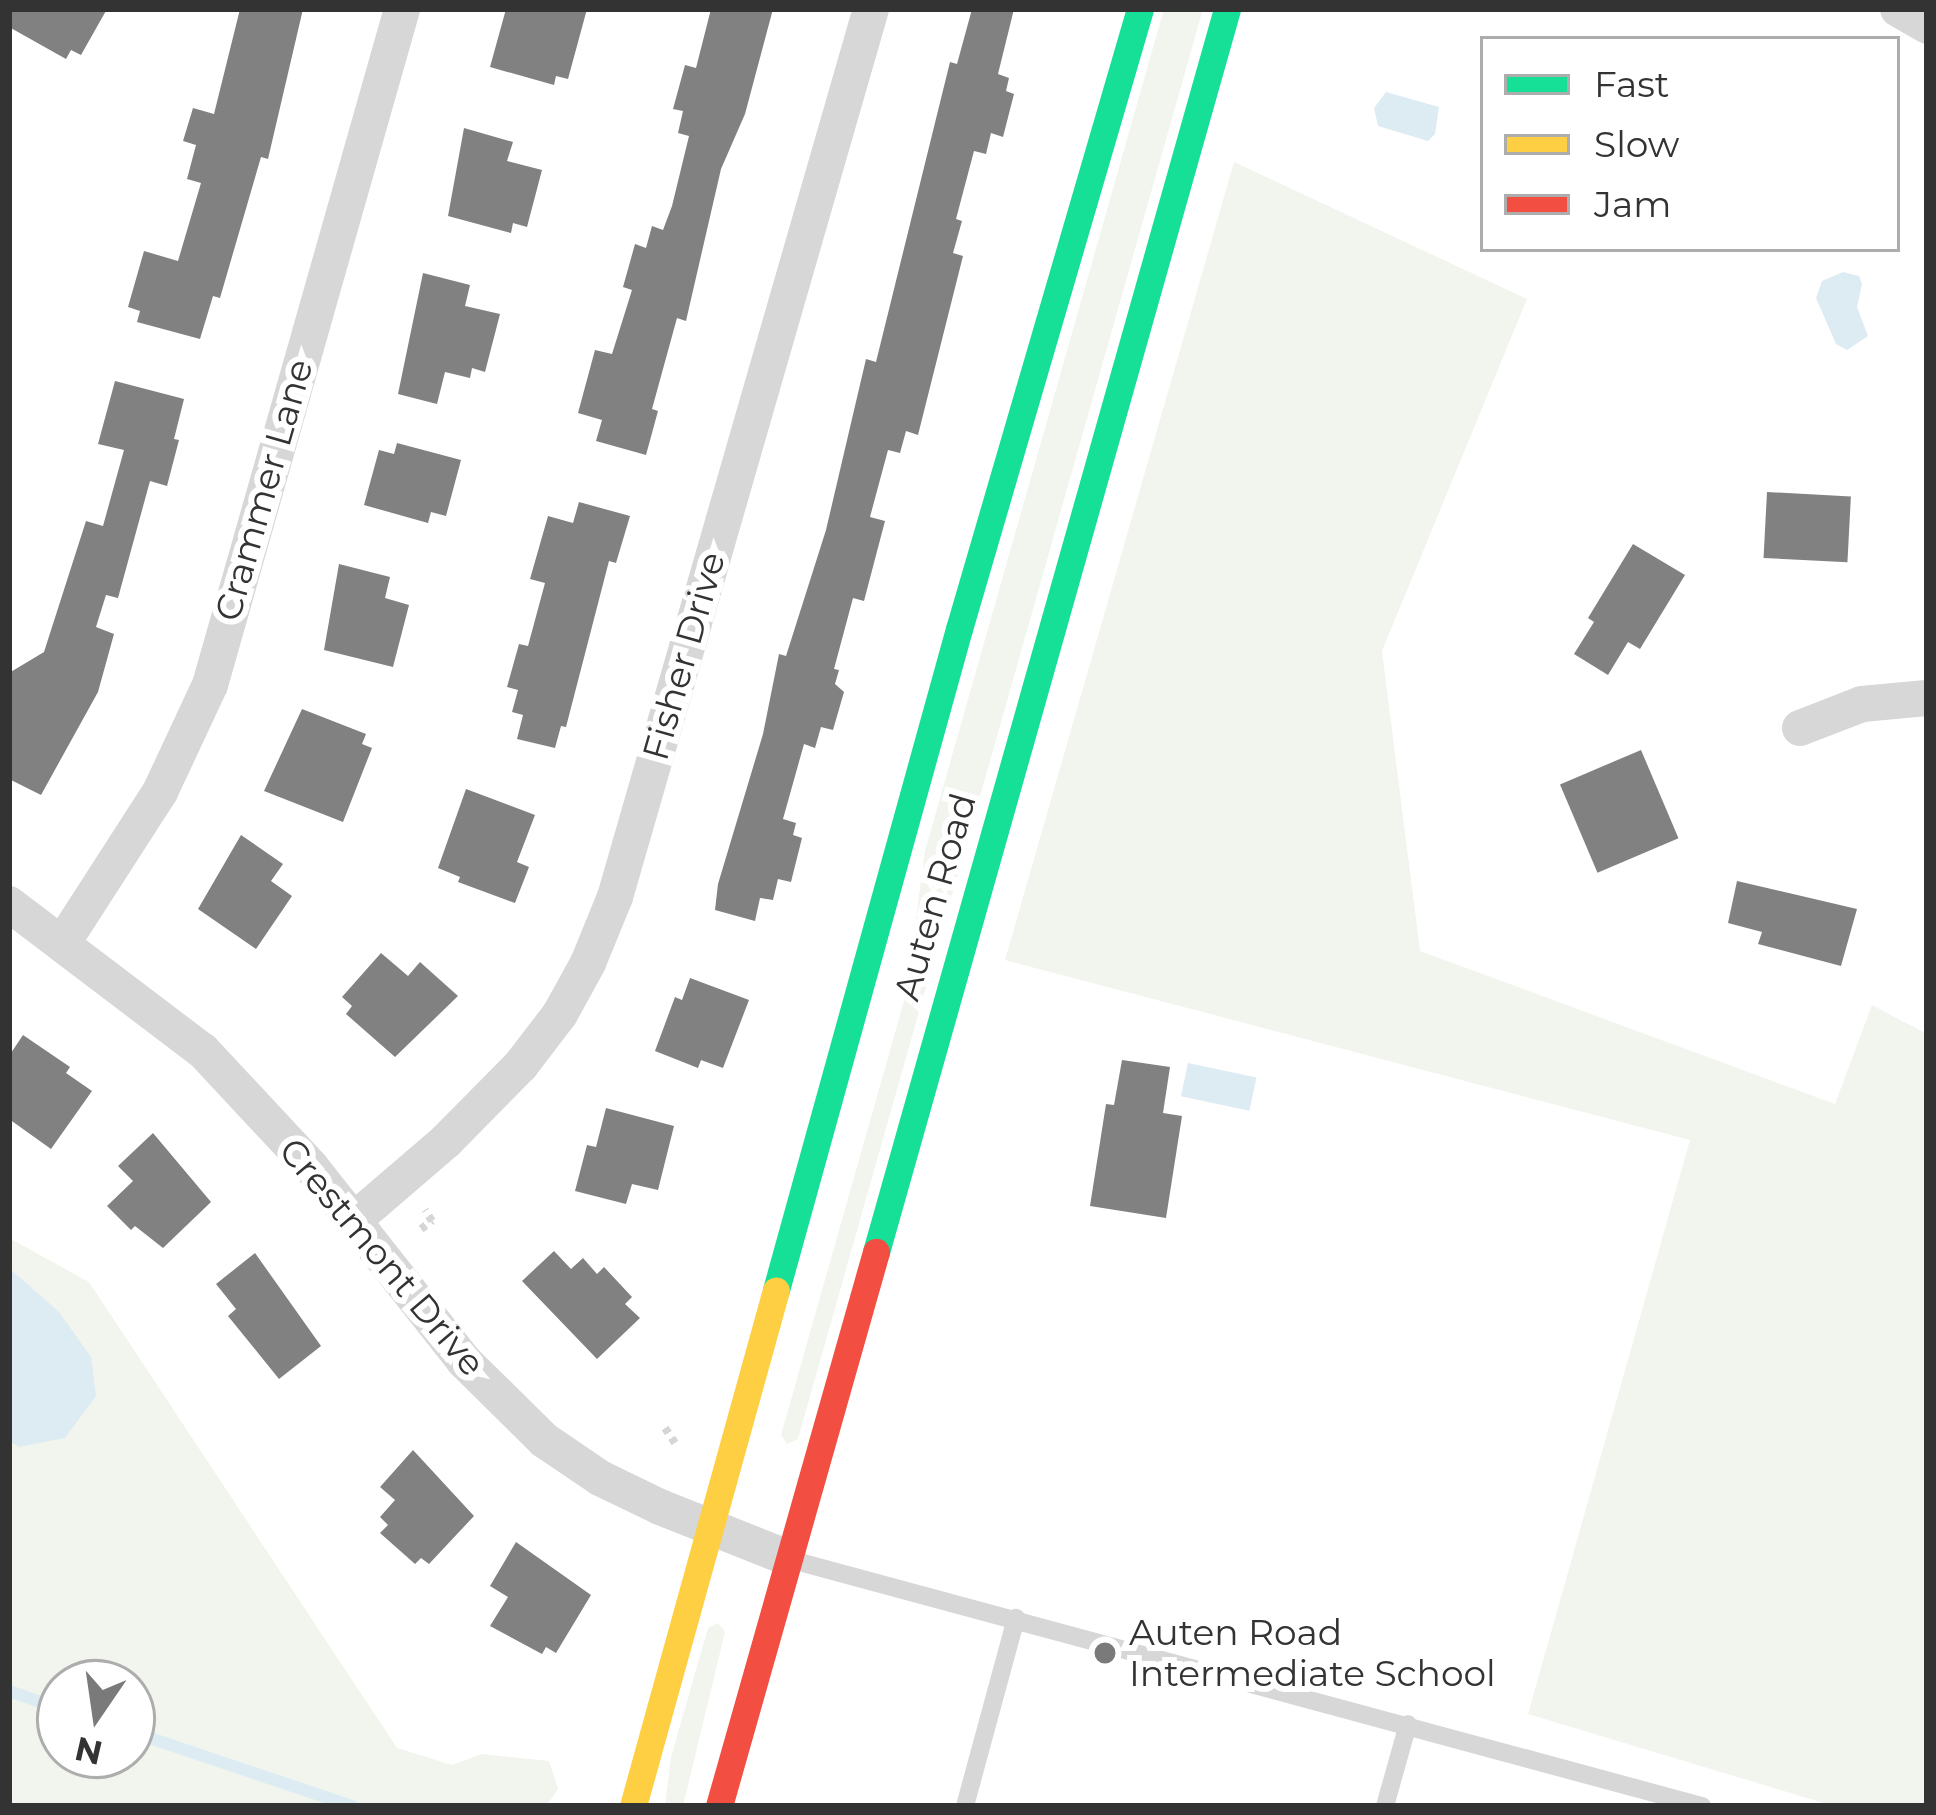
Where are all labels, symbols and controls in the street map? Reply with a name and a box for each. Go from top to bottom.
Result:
legend [1480,36,1900,252]
text: Fast [1594,62,1669,106]
text: Slow [1594,122,1680,166]
text: Jam [1594,182,1671,226]
street label: Crammer Lane [206,354,322,626]
street label: Fisher Drive [634,547,734,765]
street label: Auten Road [885,789,985,1005]
street label: Crestmont Drive [270,1129,494,1385]
place label: Auten Road Intermediate School [1129,1610,1496,1695]
marker: Auten Road Intermediate School [1092,1640,1118,1666]
north arrow [36,1659,156,1779]
text: N [71,1729,106,1774]

